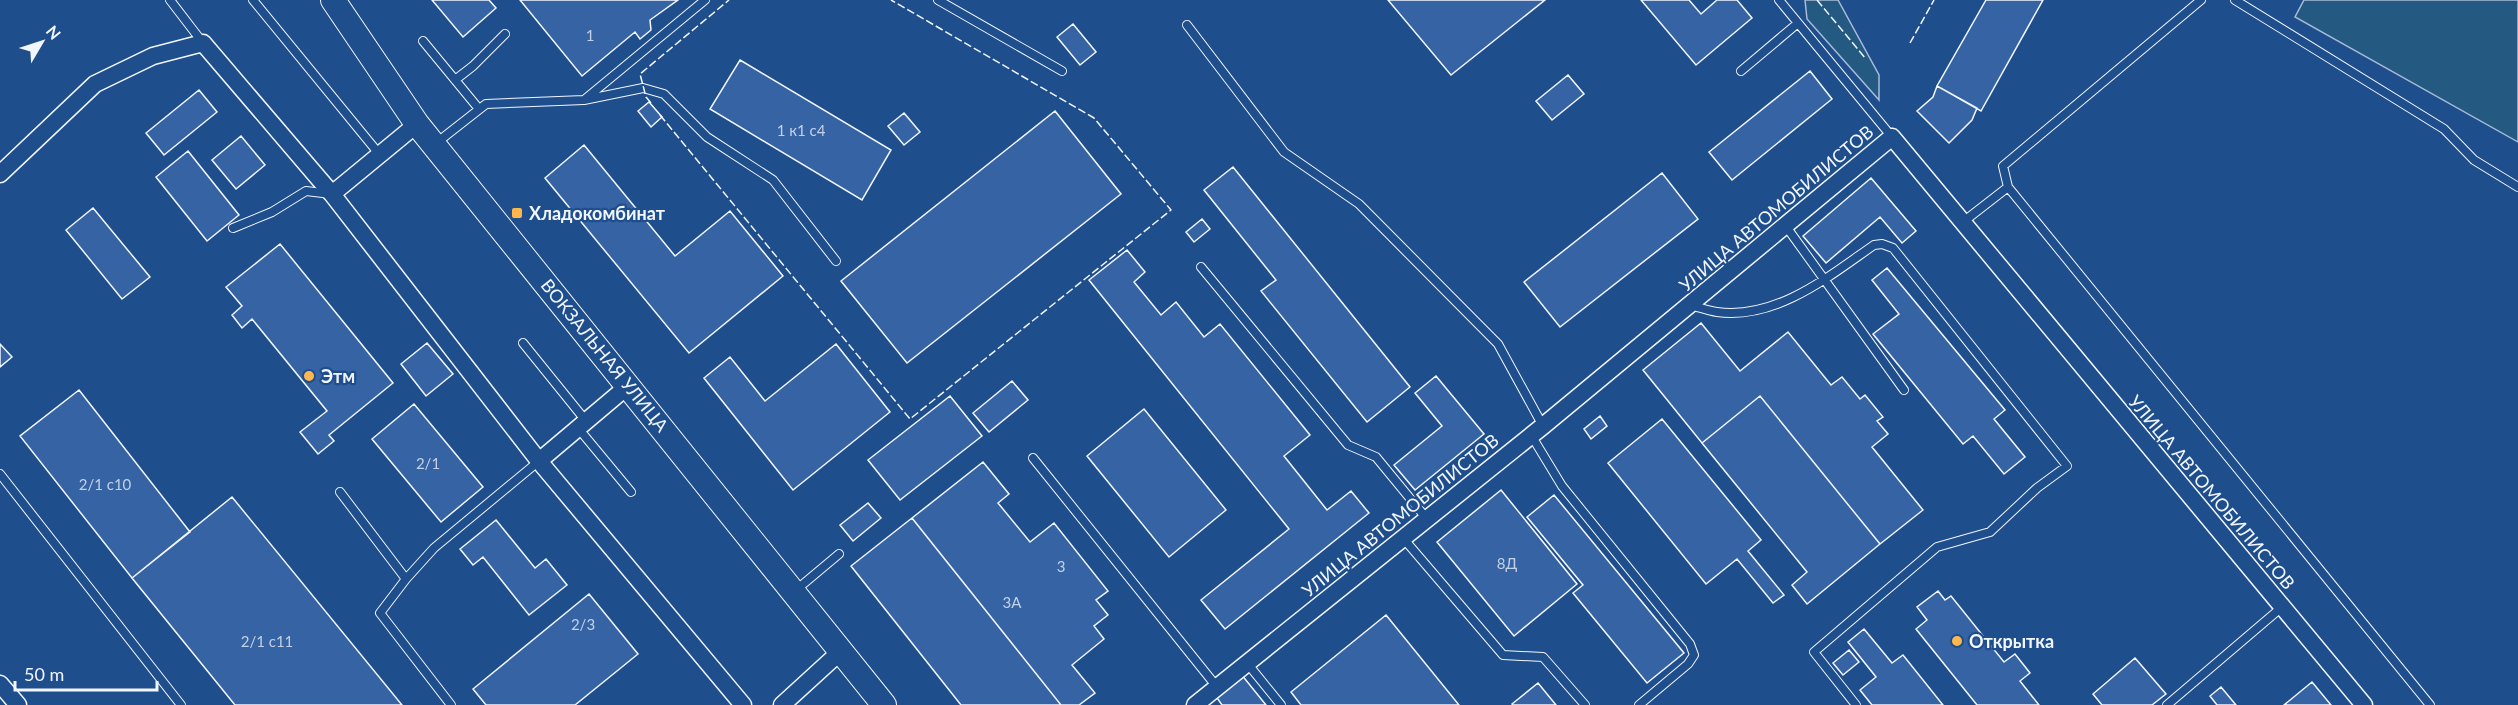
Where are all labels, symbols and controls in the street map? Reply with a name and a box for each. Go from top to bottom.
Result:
north arrow [12,12,72,72]
text: N [43,21,65,43]
house number: 1 [586,26,594,44]
street label: УЛИЦА АВТОМОБИЛИСТОВ [1674,120,1878,296]
house number: 1 к1 с4 [777,121,826,139]
place label: Хладокомбинат [529,202,666,224]
marker: Хладокомбинат [510,206,524,220]
street label: ВОКЗАЛЬНАЯ УЛИЦА [537,274,674,437]
place label: Этм [321,365,355,387]
marker: Этм [302,369,316,383]
street label: УЛИЦА АВТОМОБИЛИСТОВ [2124,390,2300,594]
street label: УЛИЦА АВТОМОБИЛИСТОВ [1297,429,1503,601]
house number: 2/1 [416,454,440,472]
house number: 2/1 с10 [79,475,132,493]
house number: 8Д [1497,554,1517,572]
house number: 3 [1057,557,1065,575]
house number: 3А [1003,593,1022,611]
house number: 2/3 [571,615,595,633]
place label: Открытка [1969,630,2054,652]
house number: 2/1 с11 [241,632,293,650]
marker: Открытка [1950,634,1964,648]
scale bar [15,654,158,692]
text: 50 m [24,663,64,685]

